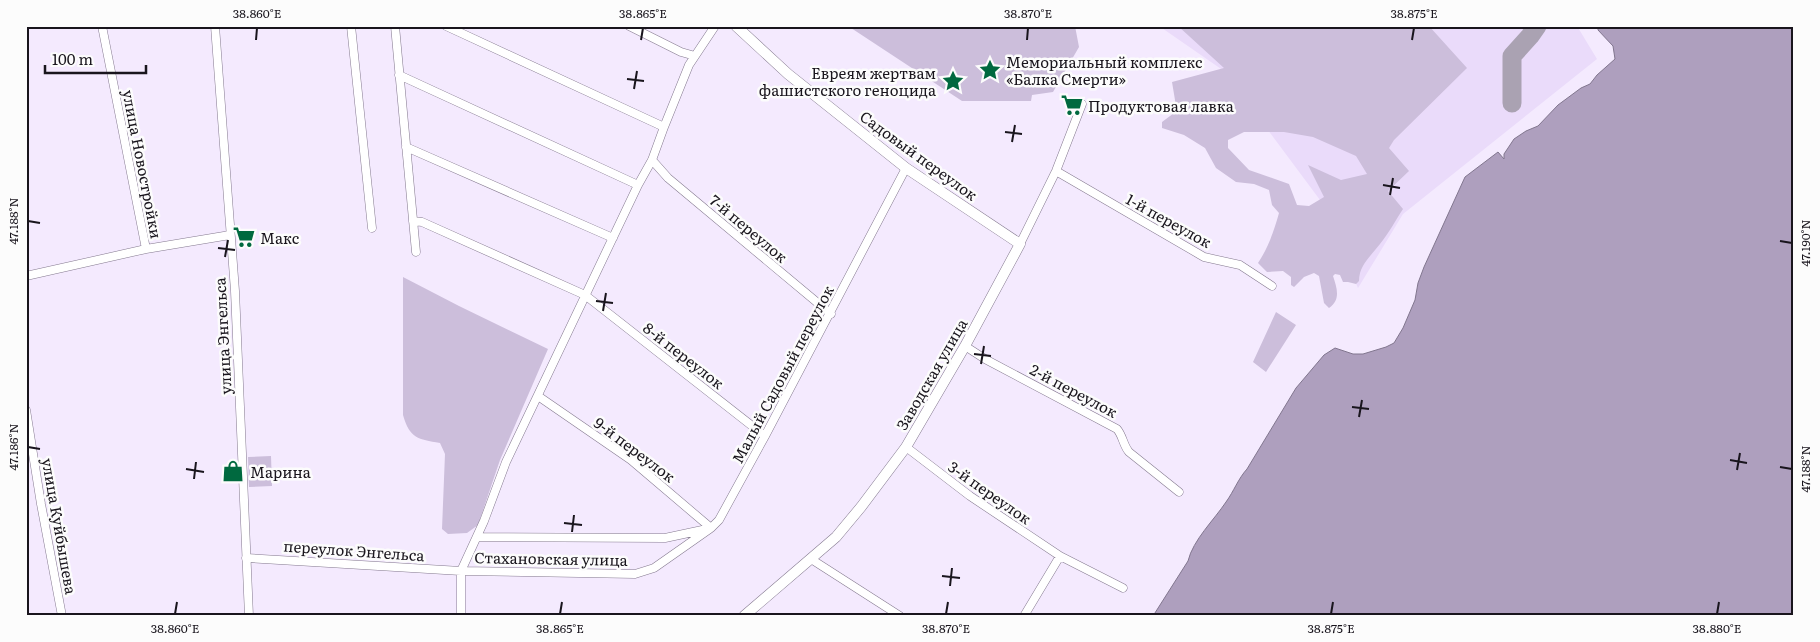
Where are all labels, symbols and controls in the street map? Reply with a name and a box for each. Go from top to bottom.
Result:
text: 38.860°E [233,4,282,22]
text: 38.865°E [619,4,667,22]
text: 38.870°E [1004,4,1052,22]
text: 38.875°E [1390,4,1438,22]
scale bar [45,42,146,74]
text: 100 m [52,47,93,70]
place label: Мемориальный комплекс «Балка Смерти» [1006,50,1203,90]
place icon: Мемориальный комплекс «Балка Смерти» [977,57,1003,83]
place label: Евреям жертвам фашистского геноцида [759,61,937,101]
place icon: Евреям жертвам фашистского геноцида [940,68,966,94]
street label: улица Новостройки [117,88,169,240]
supermarket icon: Продуктовая лавка [1059,92,1085,118]
place label: Продуктовая лавка [1088,94,1235,117]
street label: Садовый переулок [855,104,983,206]
street label: 1-й переулок [1122,187,1216,253]
street label: 7-й переулок [705,189,793,268]
text: 47.188°N [4,197,22,245]
text: 47.190°N [1796,219,1814,267]
supermarket icon: Макс [231,224,257,250]
place label: Макс [260,226,300,249]
street label: улица Энгельса [207,276,237,395]
street label: Малый Садовый переулок [725,281,839,467]
street label: Заводская улица [890,313,973,434]
street label: 8-й переулок [639,316,729,394]
street label: 2-й переулок [1026,357,1122,423]
street label: 9-й переулок [590,411,681,487]
text: 47.186°N [4,424,22,470]
text: 47.188°N [1796,445,1814,493]
street label: 3-й переулок [944,455,1036,529]
street label: улица Куйбышева [37,456,83,597]
shop icon: Марина [220,458,246,484]
place label: Марина [250,460,312,483]
street label: переулок Энгельса [283,534,426,566]
street label: Стахановская улица [474,545,629,571]
text: 38.860°E [151,619,200,637]
text: 38.865°E [536,619,584,637]
text: 38.870°E [922,619,970,637]
text: 38.875°E [1307,619,1355,637]
text: 38.880°E [1693,619,1742,637]

